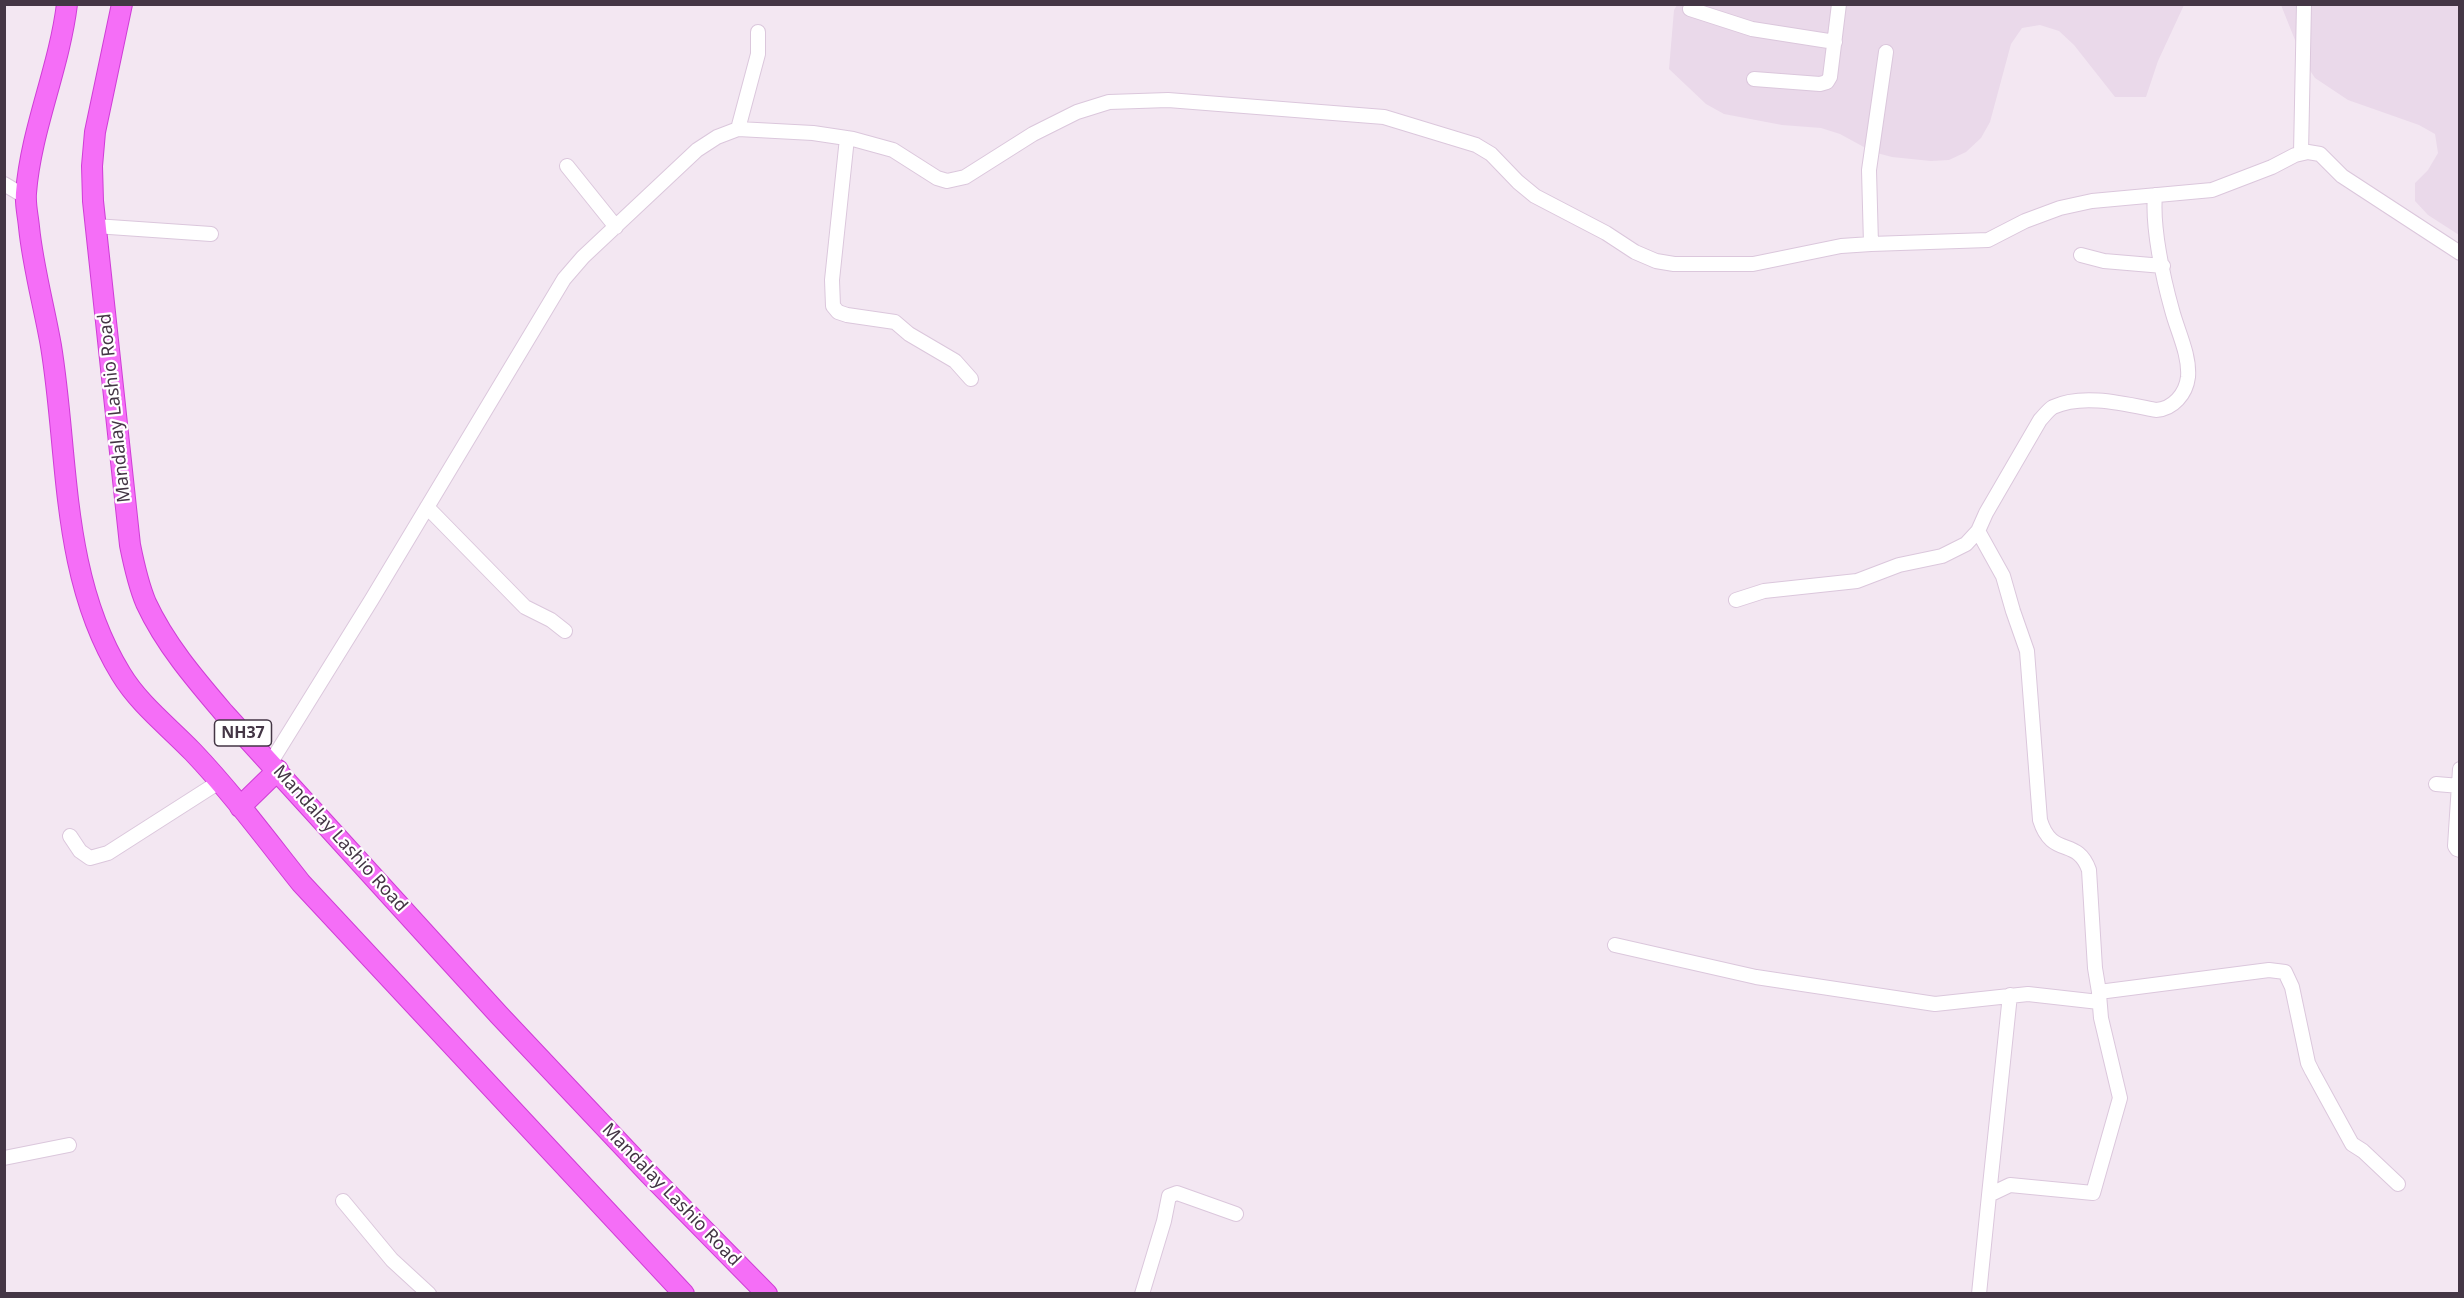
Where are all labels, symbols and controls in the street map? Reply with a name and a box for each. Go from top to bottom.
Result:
street label: Mandalay Lashio Road [94,312,136,504]
road number: NH37 [214,720,272,746]
street label: Mandalay Lashio Road [268,761,412,917]
street label: Mandalay Lashio Road [597,1119,745,1271]

